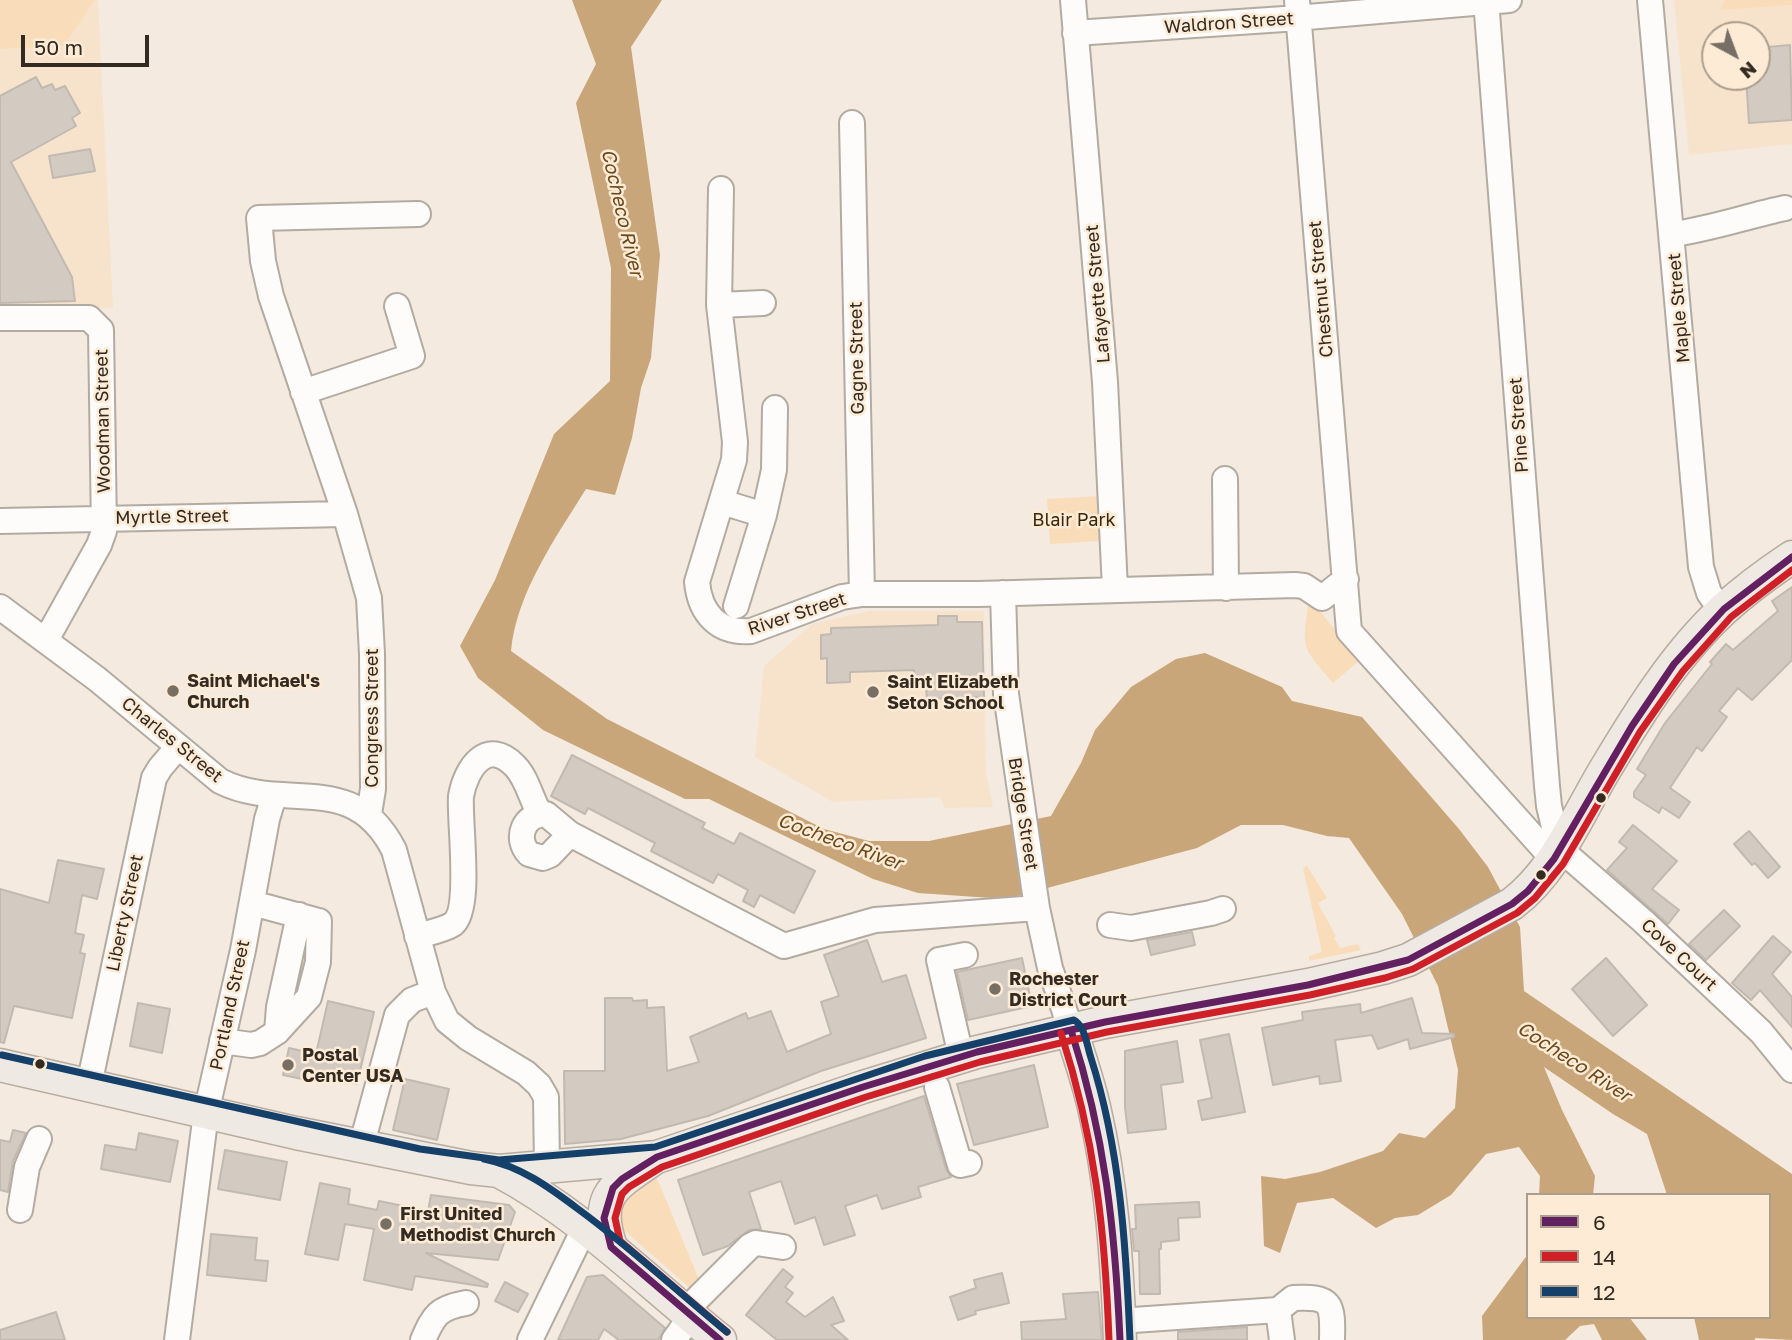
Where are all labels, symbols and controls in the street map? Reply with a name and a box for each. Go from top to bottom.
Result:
street label: Waldron Street [1163,8,1295,38]
scale bar [24,21,152,65]
north arrow [1701,21,1771,91]
text: 50 m [34,34,83,60]
text: N [1736,57,1762,84]
water label: Cocheco River [596,147,648,279]
street label: Chestnut Street [1304,220,1338,358]
street label: Lafayette Street [1081,224,1115,364]
street label: Maple Street [1663,252,1695,364]
street label: Gagne Street [845,301,869,415]
street label: Woodman Street [91,349,115,493]
street label: Pine Street [1505,376,1533,474]
street label: Myrtle Street [115,505,229,529]
park label: Blair Park [1032,509,1116,531]
street label: River Street [745,588,849,640]
street label: Congress Street [361,648,383,788]
place label: Saint Michael's Church [187,670,320,712]
place label: Saint Elizabeth Seton School [887,671,1019,714]
marker: Saint Michael's Church [165,683,181,699]
marker: Saint Elizabeth Seton School [865,684,881,700]
street label: Charles Street [117,693,227,787]
street label: Bridge Street [1003,756,1043,872]
unlabelled marker [1594,791,1608,805]
water label: Cocheco River [775,809,905,875]
street label: Liberty Street [102,852,148,974]
unlabelled marker [1534,868,1548,882]
street label: Cove Court [1637,914,1721,996]
street label: Portland Street [206,938,254,1072]
place label: Rochester District Court [1009,968,1127,1010]
marker: Rochester District Court [987,981,1003,997]
water label: Cocheco River [1513,1017,1635,1107]
place label: Postal Center USA [302,1044,403,1086]
unlabelled marker [33,1057,47,1071]
marker: Postal Center USA [280,1057,296,1073]
legend [1526,1193,1771,1319]
place label: First United Methodist Church [400,1203,556,1246]
text: 6 [1593,1209,1606,1235]
marker: First United Methodist Church [378,1216,394,1232]
text: 14 [1593,1244,1616,1270]
text: 12 [1593,1279,1615,1305]

